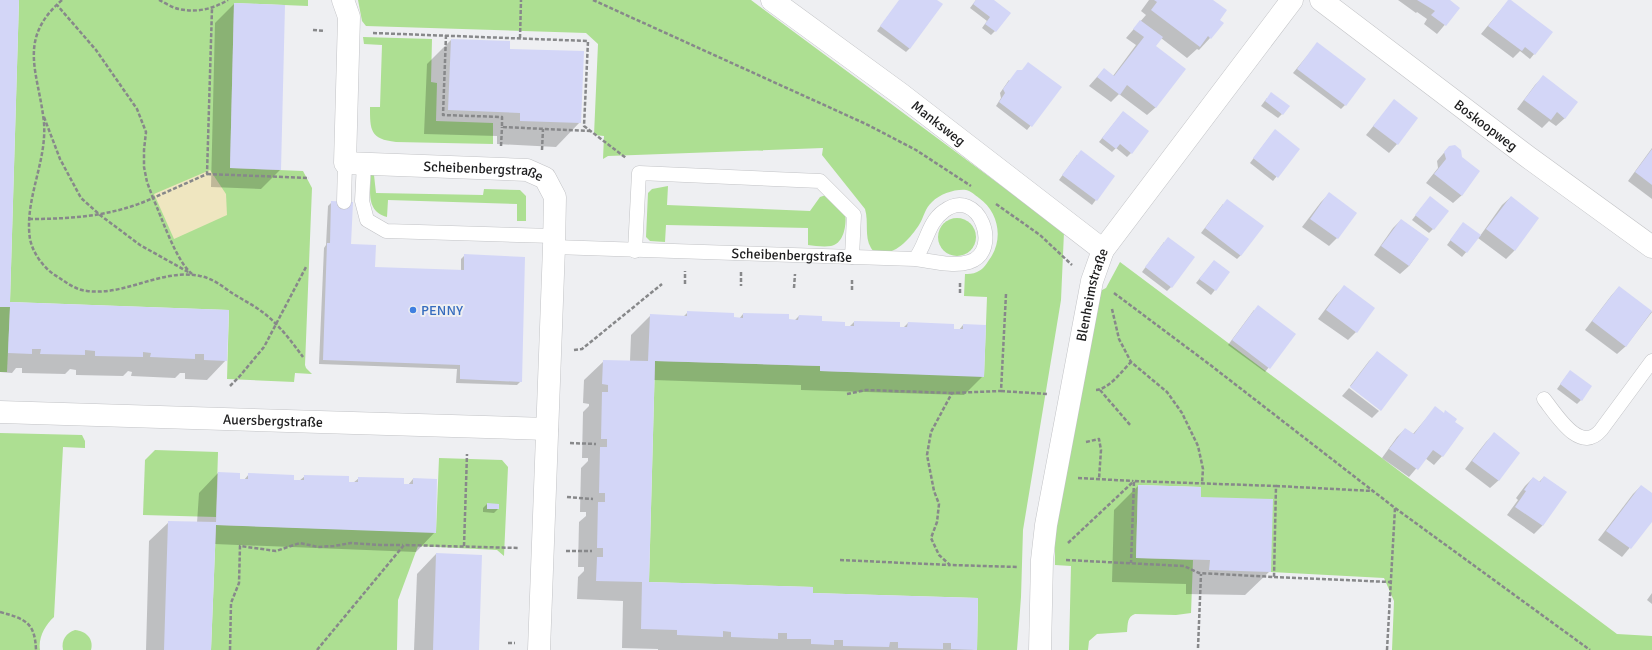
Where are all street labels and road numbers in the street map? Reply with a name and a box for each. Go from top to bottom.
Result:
street label: Boskoopweg [1451,96,1521,155]
street label: Manksweg [908,97,969,149]
street label: Scheibenbergstraße [423,158,546,185]
street label: Scheibenbergstraße [731,244,852,265]
street label: Blenheimstraße [1072,246,1111,343]
street label: Auersbergstraße [223,410,323,431]

